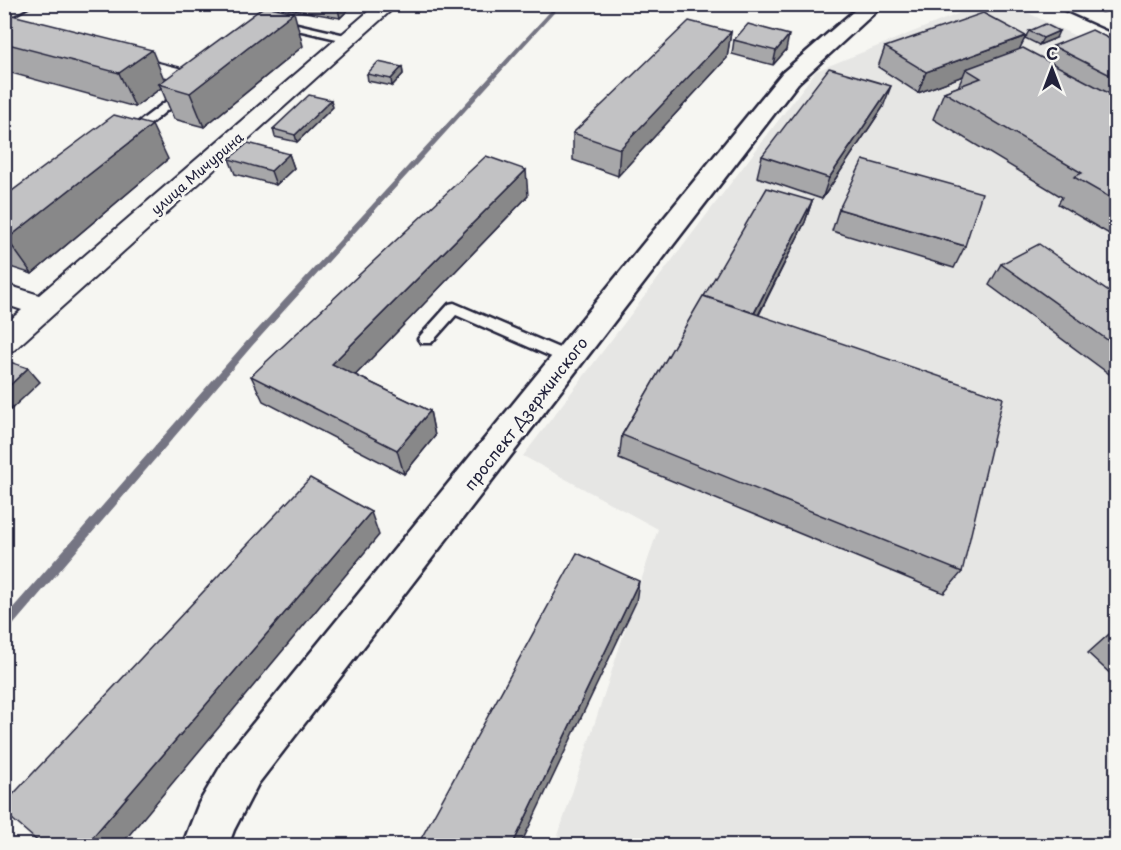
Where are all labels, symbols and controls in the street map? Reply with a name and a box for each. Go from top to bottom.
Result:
north arrow [1022,39,1082,99]
text: С [1046,41,1058,65]
street label: улица Мичурина [146,127,248,219]
street label: проспект Дзержинского [457,331,593,495]

